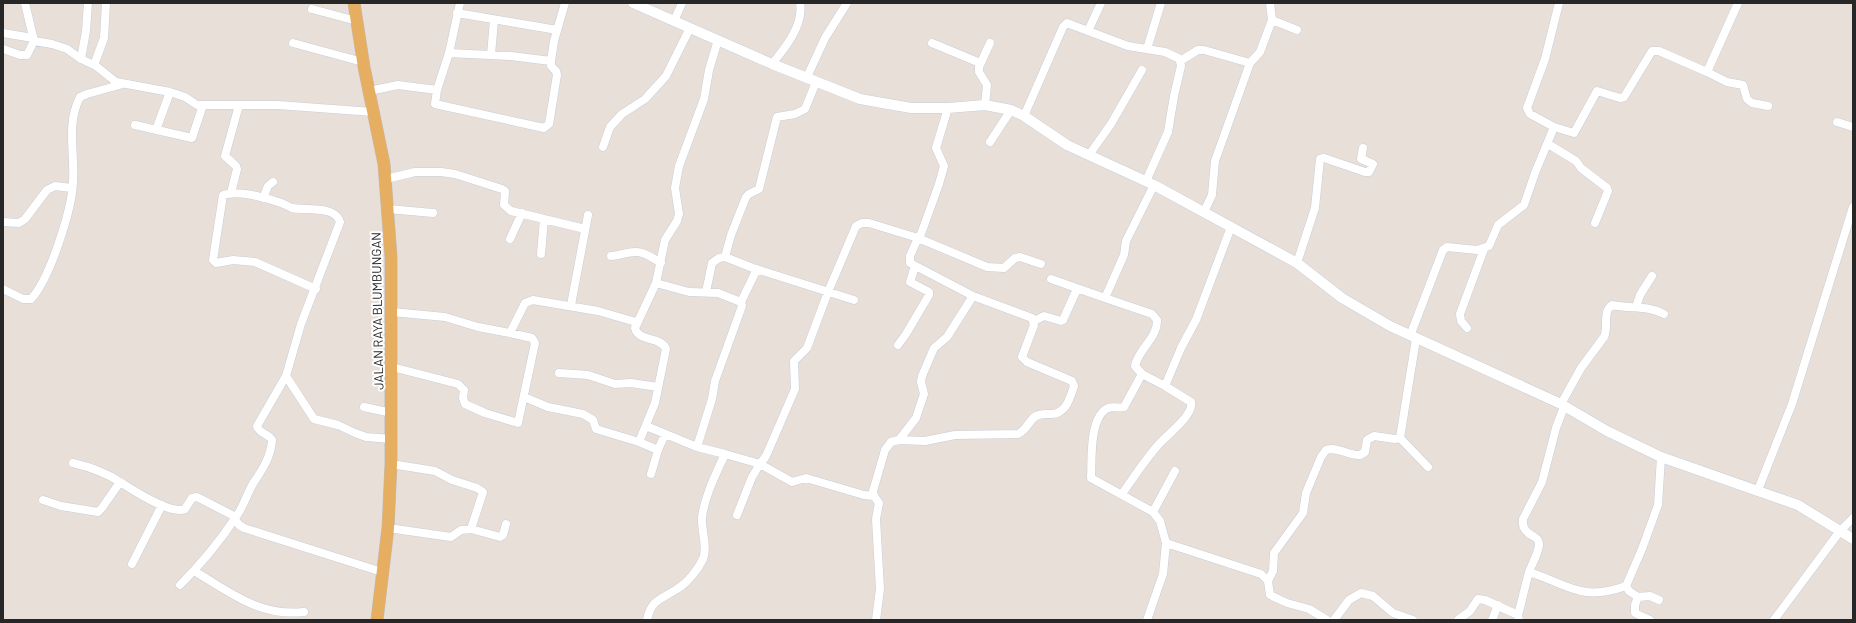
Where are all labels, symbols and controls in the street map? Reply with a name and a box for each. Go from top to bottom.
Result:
street label: JALAN RAYA BLUMBUNGAN [368,232,386,390]

